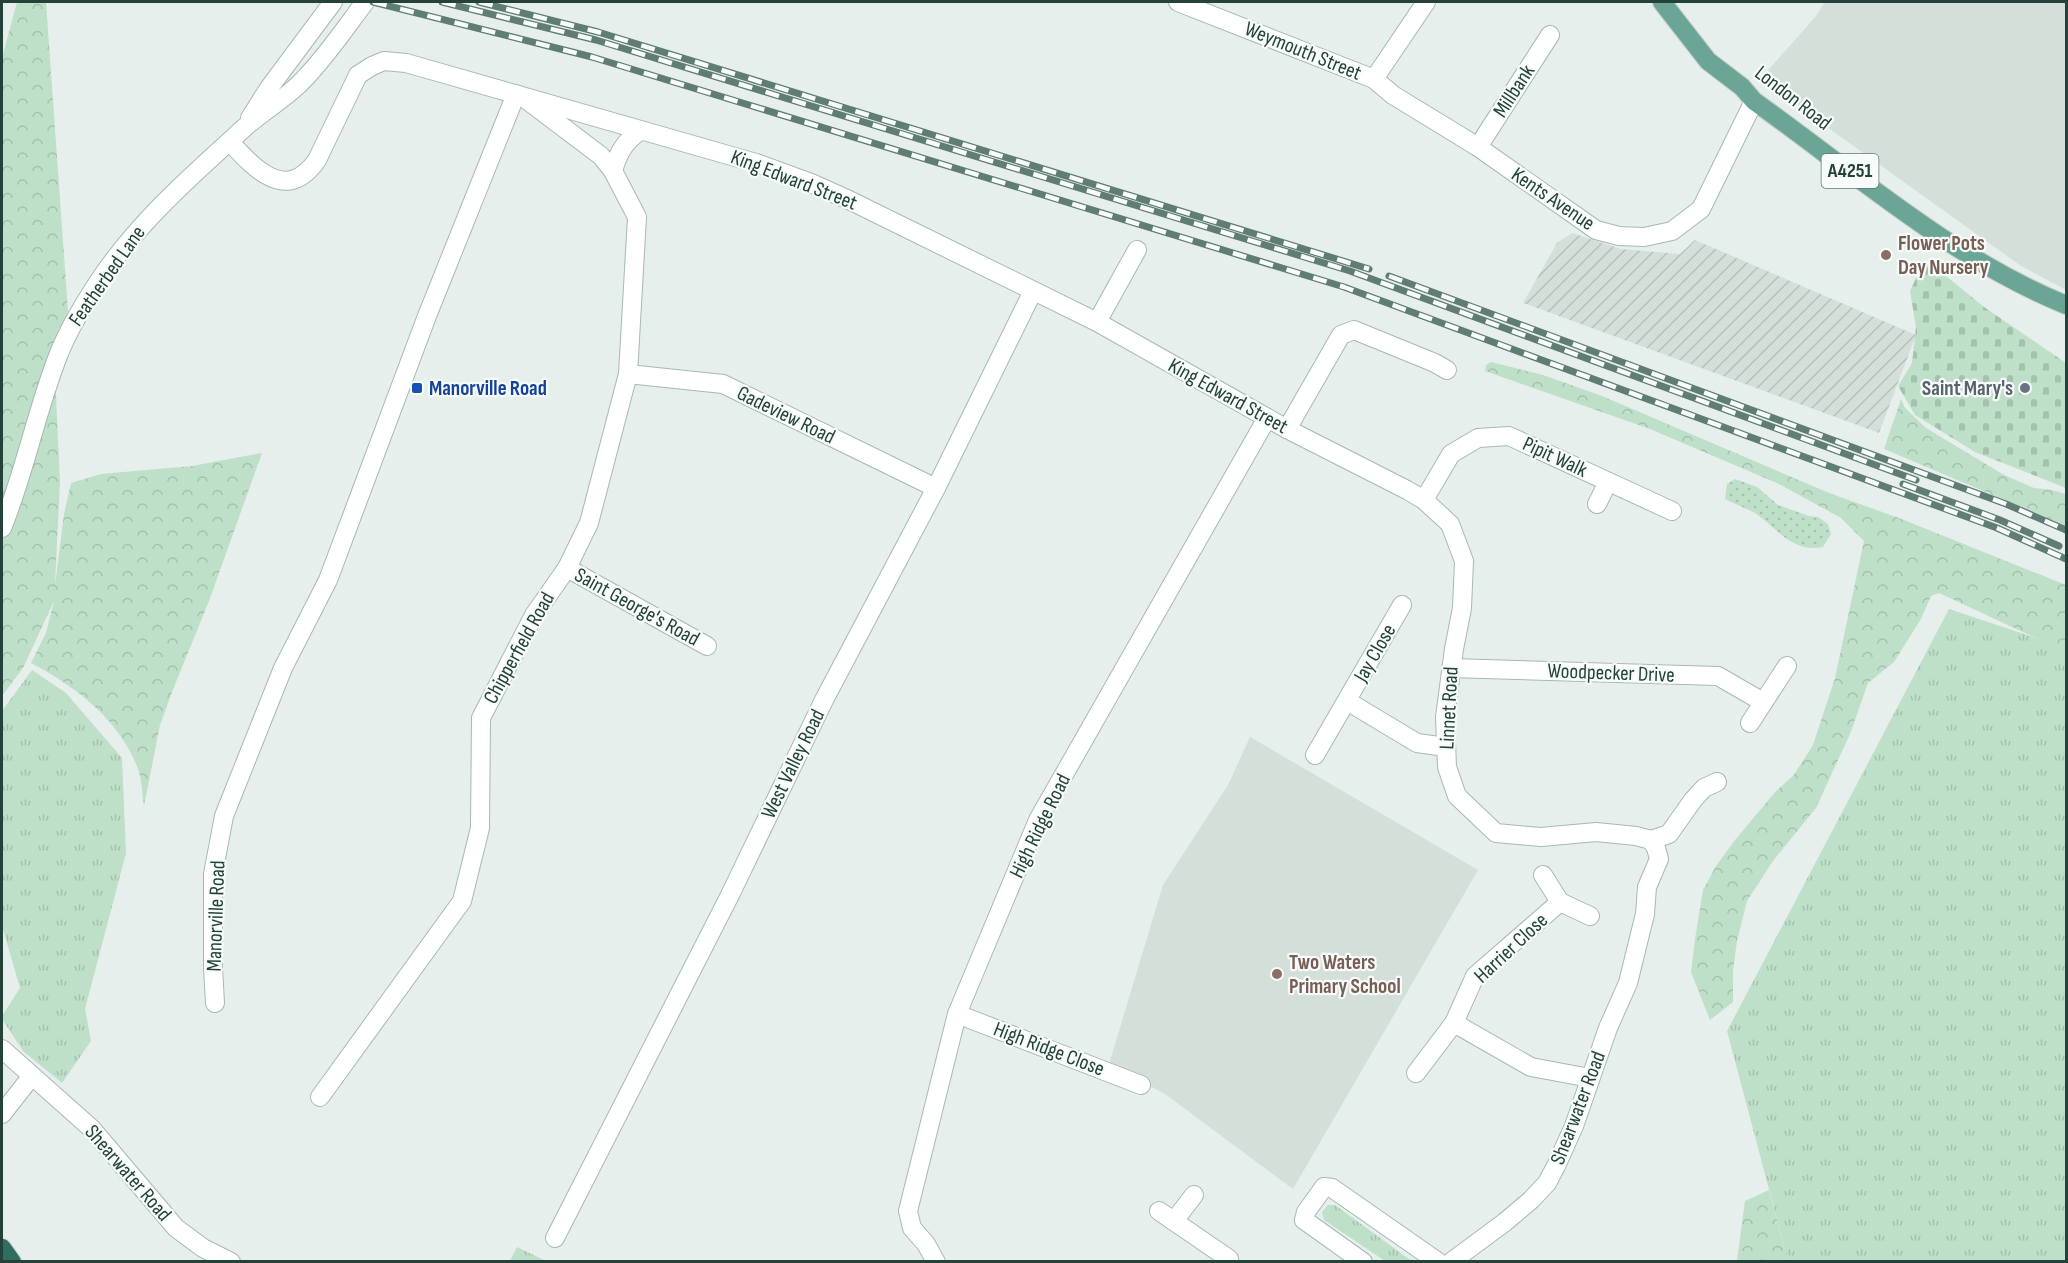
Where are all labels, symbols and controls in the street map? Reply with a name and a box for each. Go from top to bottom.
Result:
street label: Weymouth Street [1241,16,1365,86]
street label: Millbank [1488,60,1540,122]
street label: London Road [1750,60,1836,136]
street label: King Edward Street [727,144,861,216]
road number: A4251 [1822,154,1878,188]
street label: Kents Avenue [1507,162,1599,236]
street label: Featherbed Lane [63,221,151,331]
place label: Flower Pots Day Nursery [1898,231,1989,280]
marker: Flower Pots Day Nursery [1879,248,1893,262]
street label: King Edward Street [1164,353,1292,439]
place label: Manorville Road [429,376,547,401]
place label: Saint Mary's [1922,376,2013,401]
marker: Manorville Road [410,381,424,395]
street label: Gadeview Road [733,381,839,449]
marker: Saint Mary's [2018,381,2032,395]
street label: Pipit Walk [1519,431,1591,483]
street label: Saint George's Road [570,562,704,652]
street label: Chipperfield Road [478,588,560,708]
street label: Jay Close [1348,620,1401,687]
street label: Woodpecker Drive [1547,658,1675,688]
street label: Linnet Road [1434,666,1464,750]
street label: West Valley Road [756,705,830,823]
street label: High Ridge Road [1004,770,1076,882]
street label: Manorville Road [202,860,230,972]
street label: Harrier Close [1469,908,1553,988]
place label: Two Waters Primary School [1289,950,1401,999]
marker: Two Waters Primary School [1270,967,1284,981]
street label: High Ridge Close [990,1016,1108,1082]
street label: Shearwater Road [1545,1048,1611,1168]
street label: Shearwater Road [79,1120,177,1226]

